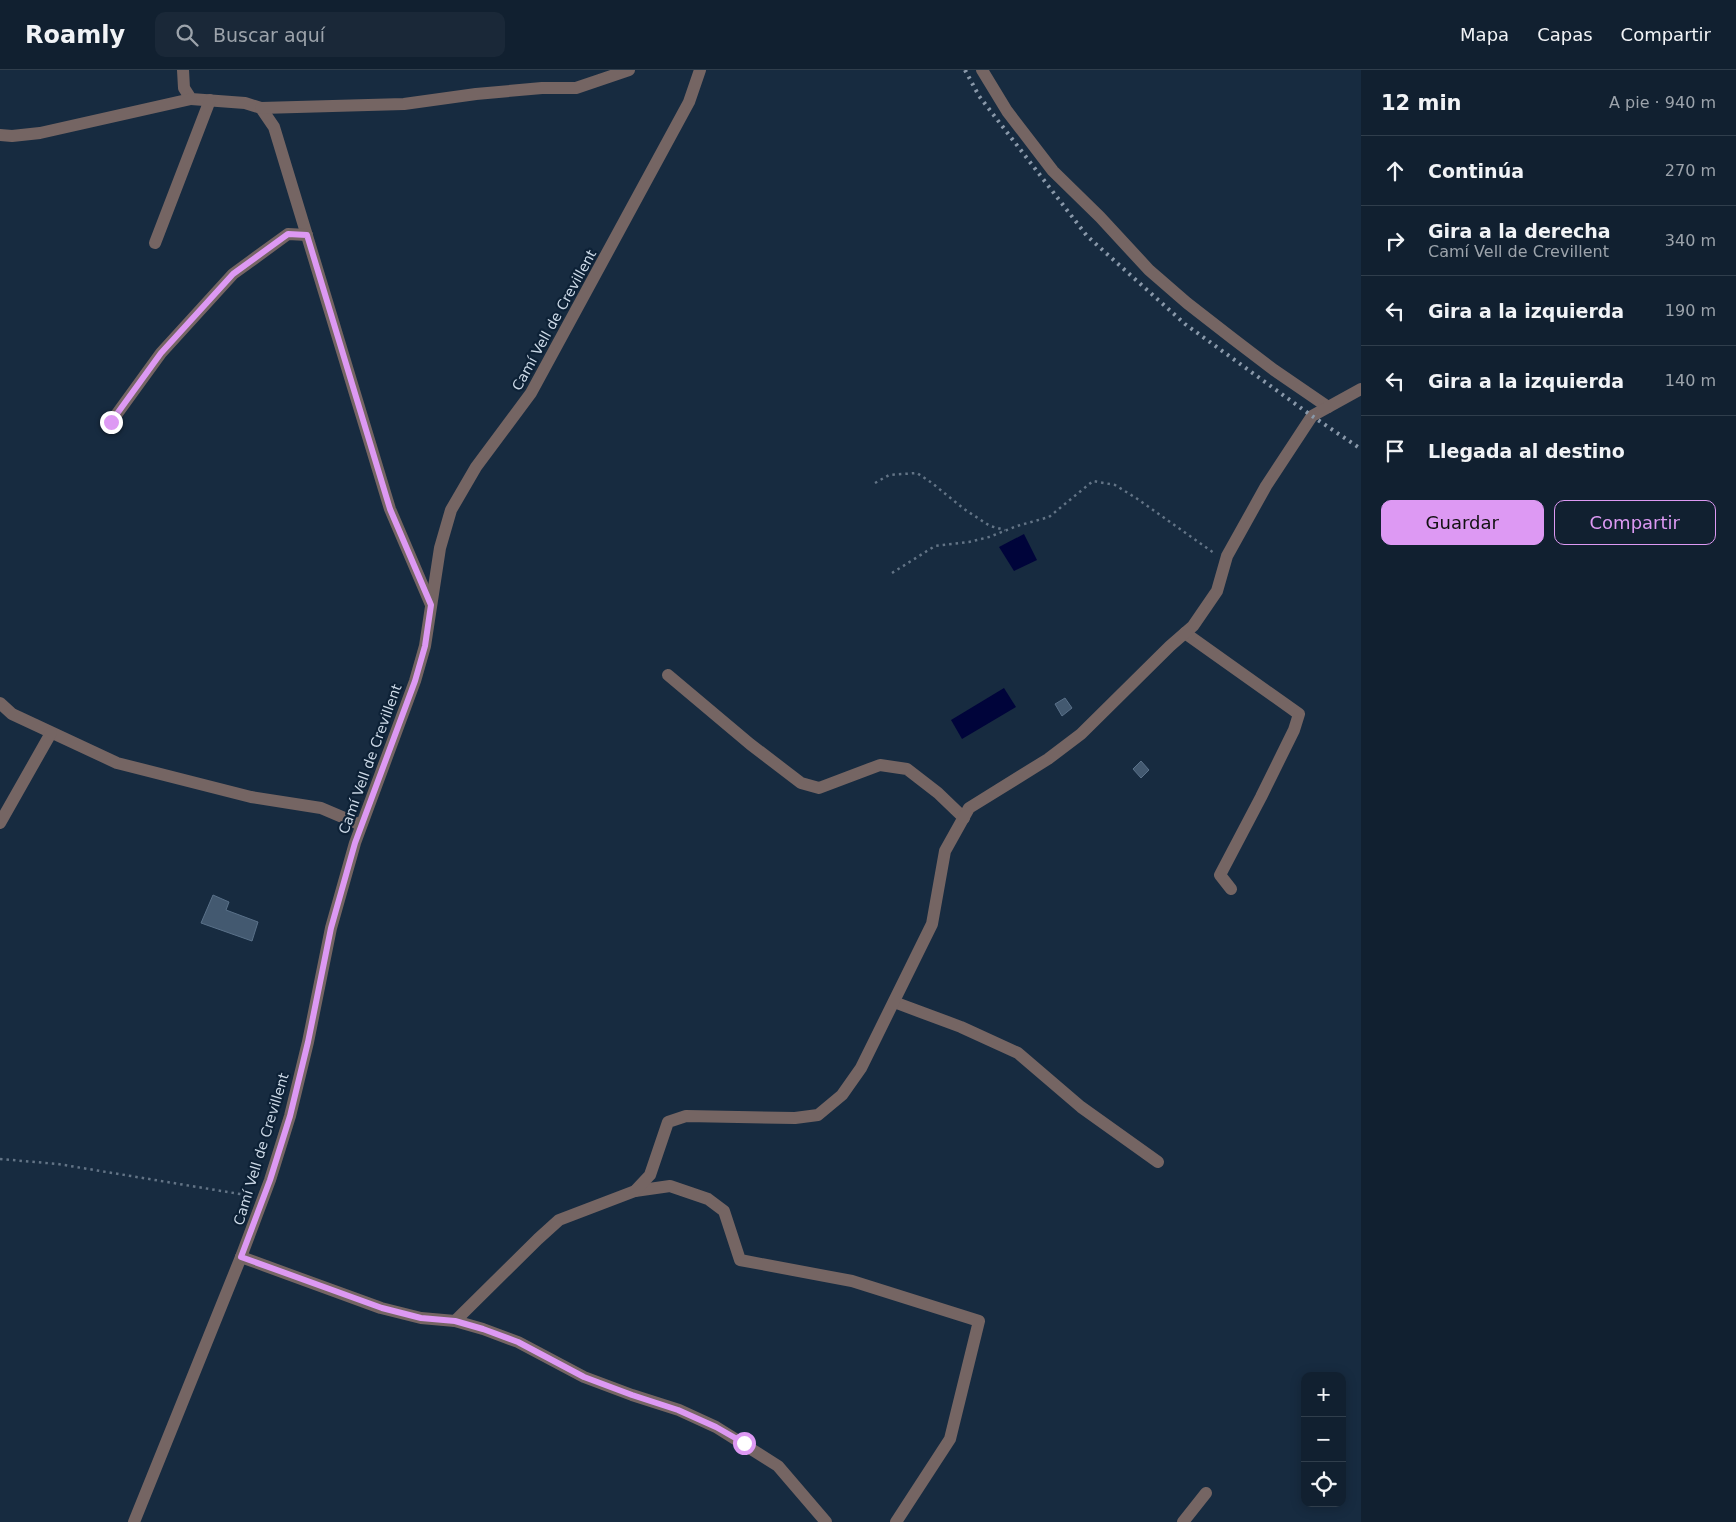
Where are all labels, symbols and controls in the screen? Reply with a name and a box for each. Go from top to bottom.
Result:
search box [155,12,505,57]
text: Roamly [25,21,125,49]
icon: search [173,21,201,49]
text: Buscar aquí [213,24,325,46]
text: Mapa [1460,24,1509,45]
text: Capas [1537,24,1593,45]
text: Compartir [1621,24,1711,45]
text: 12 min [1381,91,1462,115]
text: A pie · 940 m [1609,93,1716,112]
icon: ahead [1381,157,1409,185]
text: Continúa [1428,160,1524,182]
text: 270 m [1665,161,1716,180]
text: Gira a la derecha [1428,220,1611,242]
icon: right [1381,227,1409,255]
text: 340 m [1665,231,1716,250]
text: Camí Vell de Crevillent [1428,242,1609,261]
street label: Camí Vell de Crevillent [509,246,600,393]
icon: left [1381,297,1409,325]
text: Gira a la izquierda [1428,300,1624,322]
text: 190 m [1665,301,1716,320]
icon: left [1381,367,1409,395]
text: Gira a la izquierda [1428,370,1624,392]
text: 140 m [1665,371,1716,390]
route end [100,411,123,434]
icon: arrive [1381,437,1409,465]
text: Llegada al destino [1428,440,1625,462]
button: Guardar [1381,500,1544,545]
button: Compartir [1554,500,1716,545]
street label: Camí Vell de Crevillent [335,681,405,836]
street label: Camí Vell de Crevillent [230,1070,292,1227]
map controls [1301,1372,1346,1507]
button: + [1301,1372,1346,1417]
button: − [1301,1417,1346,1462]
route start [733,1432,756,1455]
button: locate [1301,1462,1346,1507]

